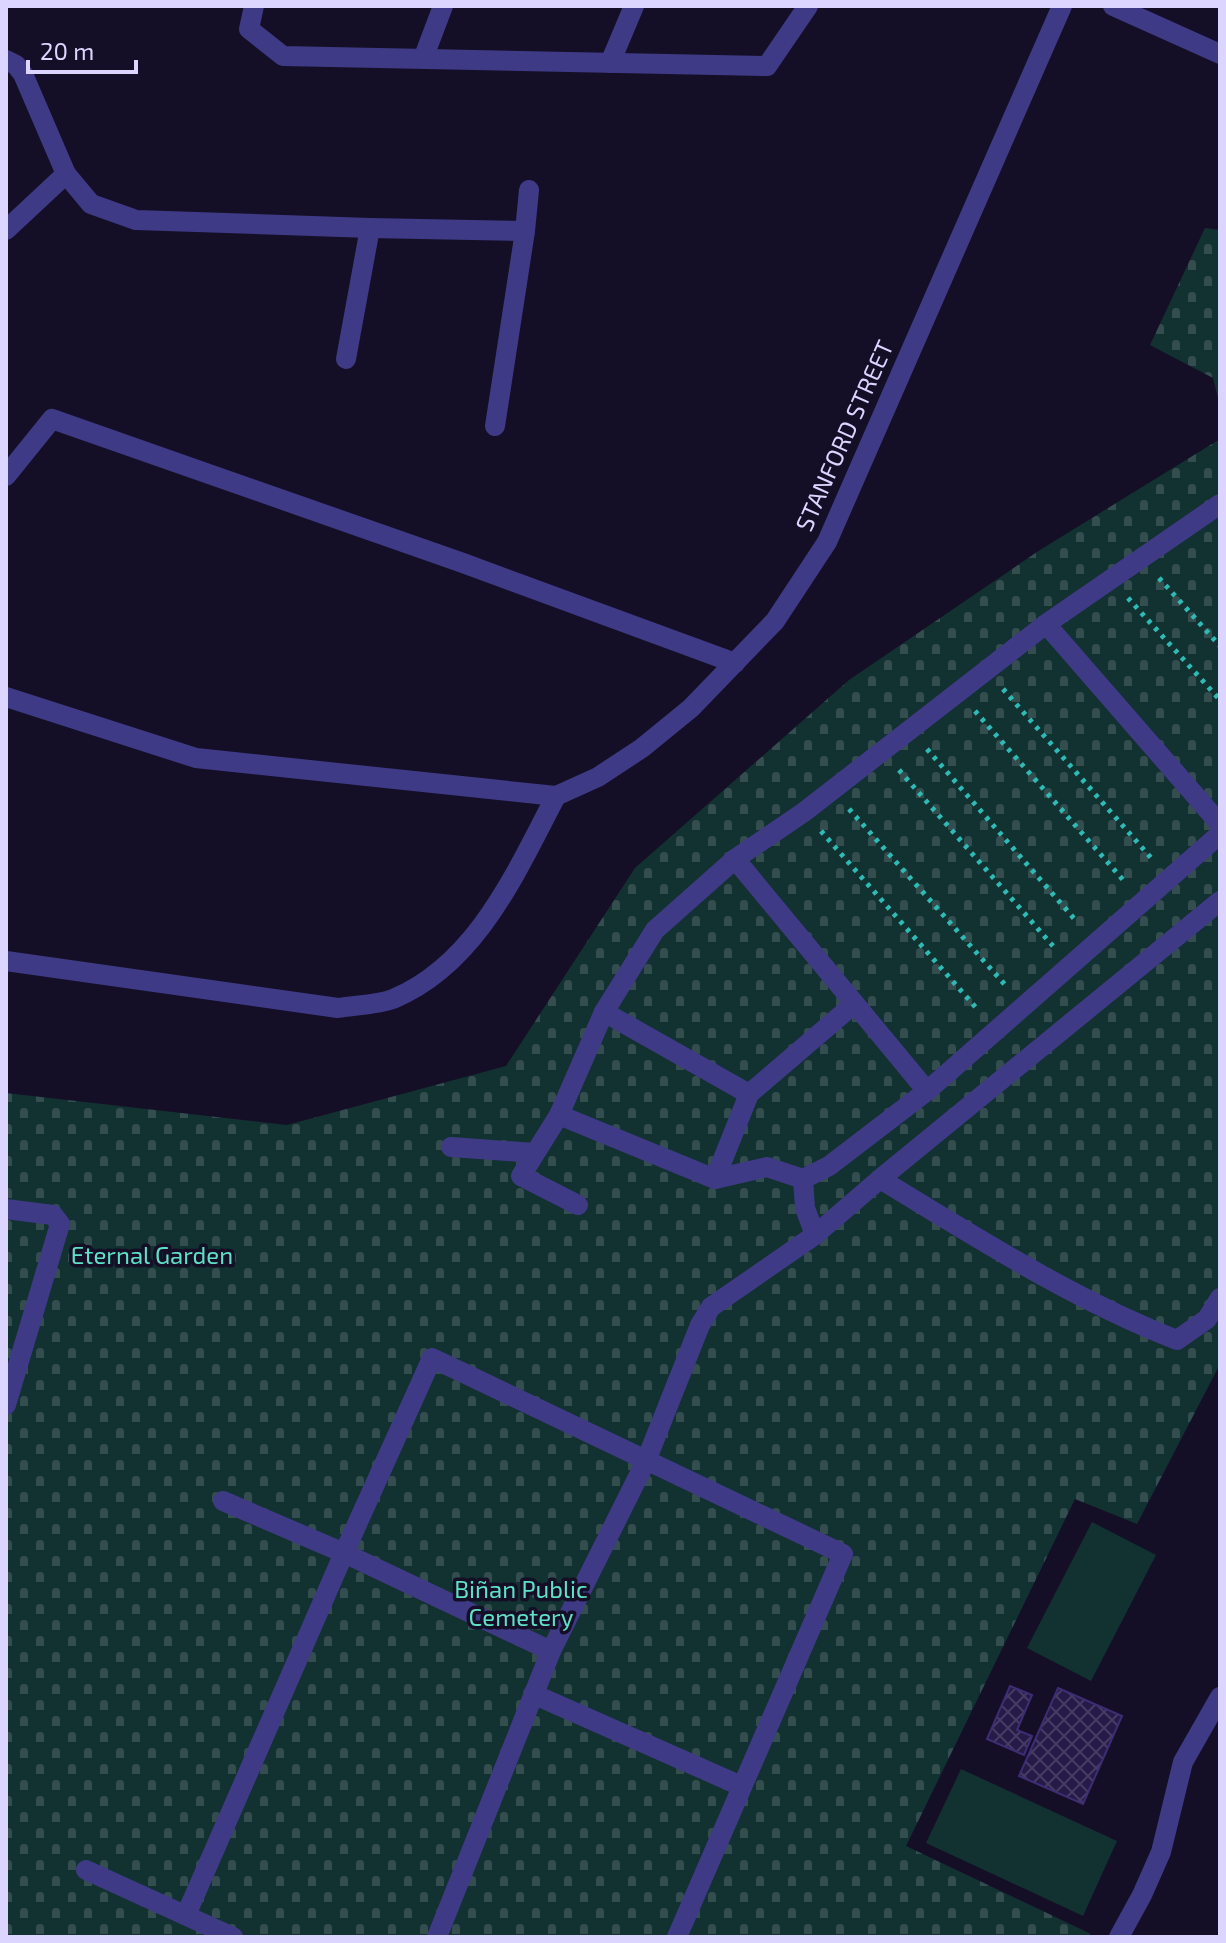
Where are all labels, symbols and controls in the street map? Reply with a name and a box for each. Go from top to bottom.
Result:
scale bar [28,24,136,74]
text: 20 m [40,36,94,65]
street label: STANFORD STREET [789,335,899,535]
park label: Eternal Garden [71,1240,233,1269]
park label: Biñan Public Cemetery [454,1574,588,1631]

